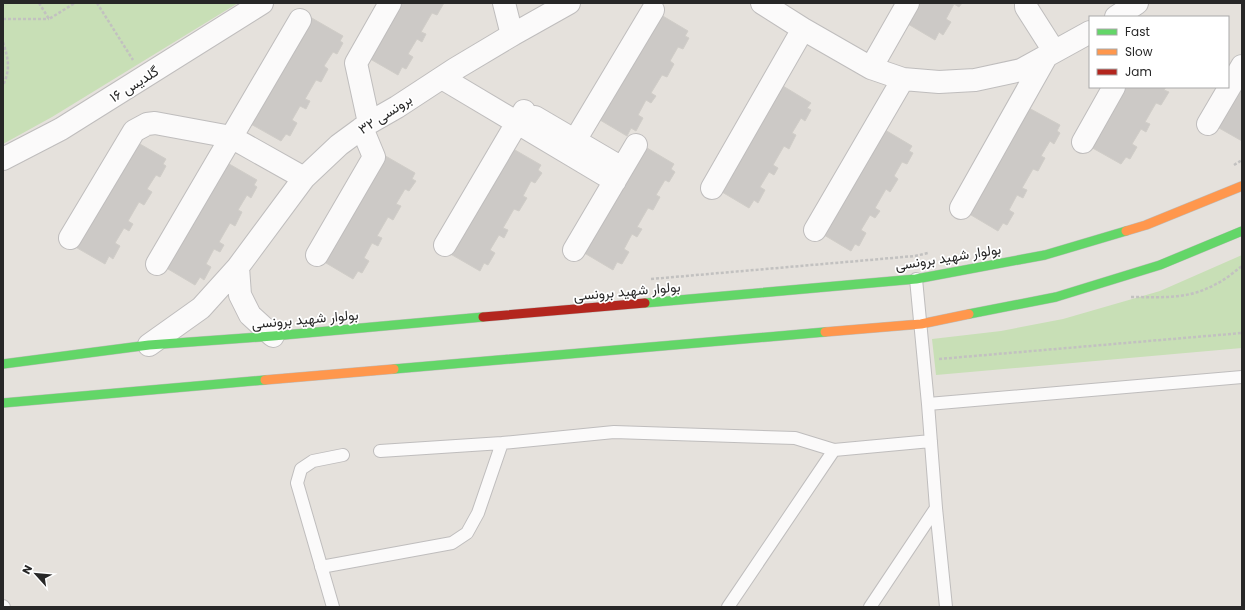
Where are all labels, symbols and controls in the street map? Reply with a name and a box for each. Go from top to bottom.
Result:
legend [1089,16,1229,88]
text: Fast [1125,23,1150,40]
text: Slow [1125,43,1153,60]
street label: گلدیس ۱۶ [106,61,162,107]
text: Jam [1125,63,1152,80]
street label: برونسی ۳۲ [354,89,416,139]
street label: بولوار شهید برونسی [894,239,1002,275]
street label: بولوار شهید برونسی [573,276,681,306]
street label: بولوار شهید برونسی [251,304,359,334]
north arrow [16,554,56,594]
text: N [18,562,36,577]

